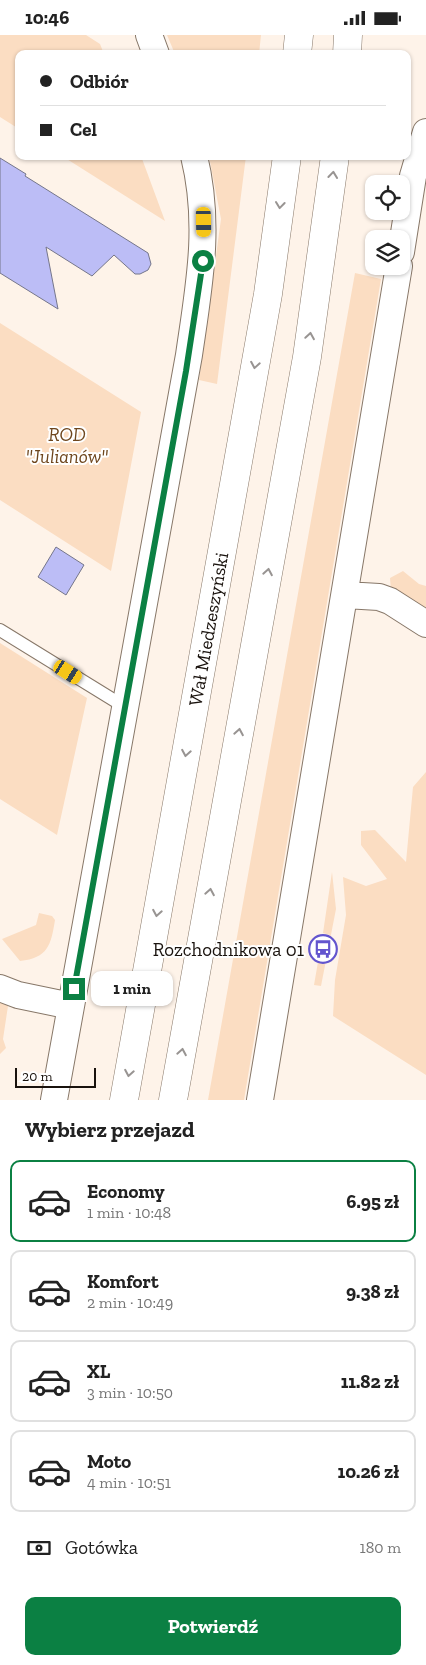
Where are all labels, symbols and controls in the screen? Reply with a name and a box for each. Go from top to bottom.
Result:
text: 10:46 [25,6,69,29]
text: Odbiór [70,70,129,93]
text: Cel [70,118,97,141]
one-way arrow [327,171,338,179]
map controls [365,175,410,275]
button: locate [365,175,410,220]
one-way arrow [275,201,286,209]
car [196,207,211,237]
button: layers [365,230,410,275]
route start [192,250,214,272]
one-way arrow [305,332,315,341]
one-way arrow [251,361,261,370]
park label: ROD "Julianów" [26,423,108,468]
street label: Wał Miedzeszyński [184,550,233,708]
one-way arrow [263,568,273,577]
car [51,658,84,686]
one-way arrow [234,728,244,737]
one-way arrow [181,749,191,757]
one-way arrow [205,888,215,896]
one-way arrow [152,908,162,917]
bus stop icon: Rozchodnikowa 01 [308,934,338,964]
place label: Rozchodnikowa 01 [153,938,304,961]
callout: 1 min [92,971,174,1007]
route end [63,978,85,1000]
text: 1 min [113,979,151,998]
one-way arrow [176,1048,186,1056]
scale bar [15,1065,96,1088]
text: 20 m [22,1068,53,1085]
one-way arrow [124,1069,134,1077]
text: Wybierz przejazd [25,1116,195,1143]
icon: car [27,1179,72,1224]
text: Economy [87,1180,165,1203]
text: 6.95 zł [346,1190,399,1213]
text: 1 min · 10:48 [87,1203,171,1222]
icon: car [27,1269,72,1314]
text: Komfort [87,1270,159,1293]
text: 9.38 zł [346,1280,399,1303]
text: 2 min · 10:49 [87,1293,173,1312]
icon: car [27,1359,72,1404]
text: XL [87,1360,110,1383]
text: 11.82 zł [341,1370,399,1393]
text: 3 min · 10:50 [87,1383,173,1402]
icon: car [27,1449,72,1494]
text: Moto [87,1450,131,1473]
text: 10.26 zł [337,1460,399,1483]
text: 4 min · 10:51 [87,1473,171,1492]
icon: cash [25,1534,53,1562]
text: Gotówka [65,1536,138,1559]
text: 180 m [360,1538,401,1557]
button: Potwierdź [25,1597,401,1655]

